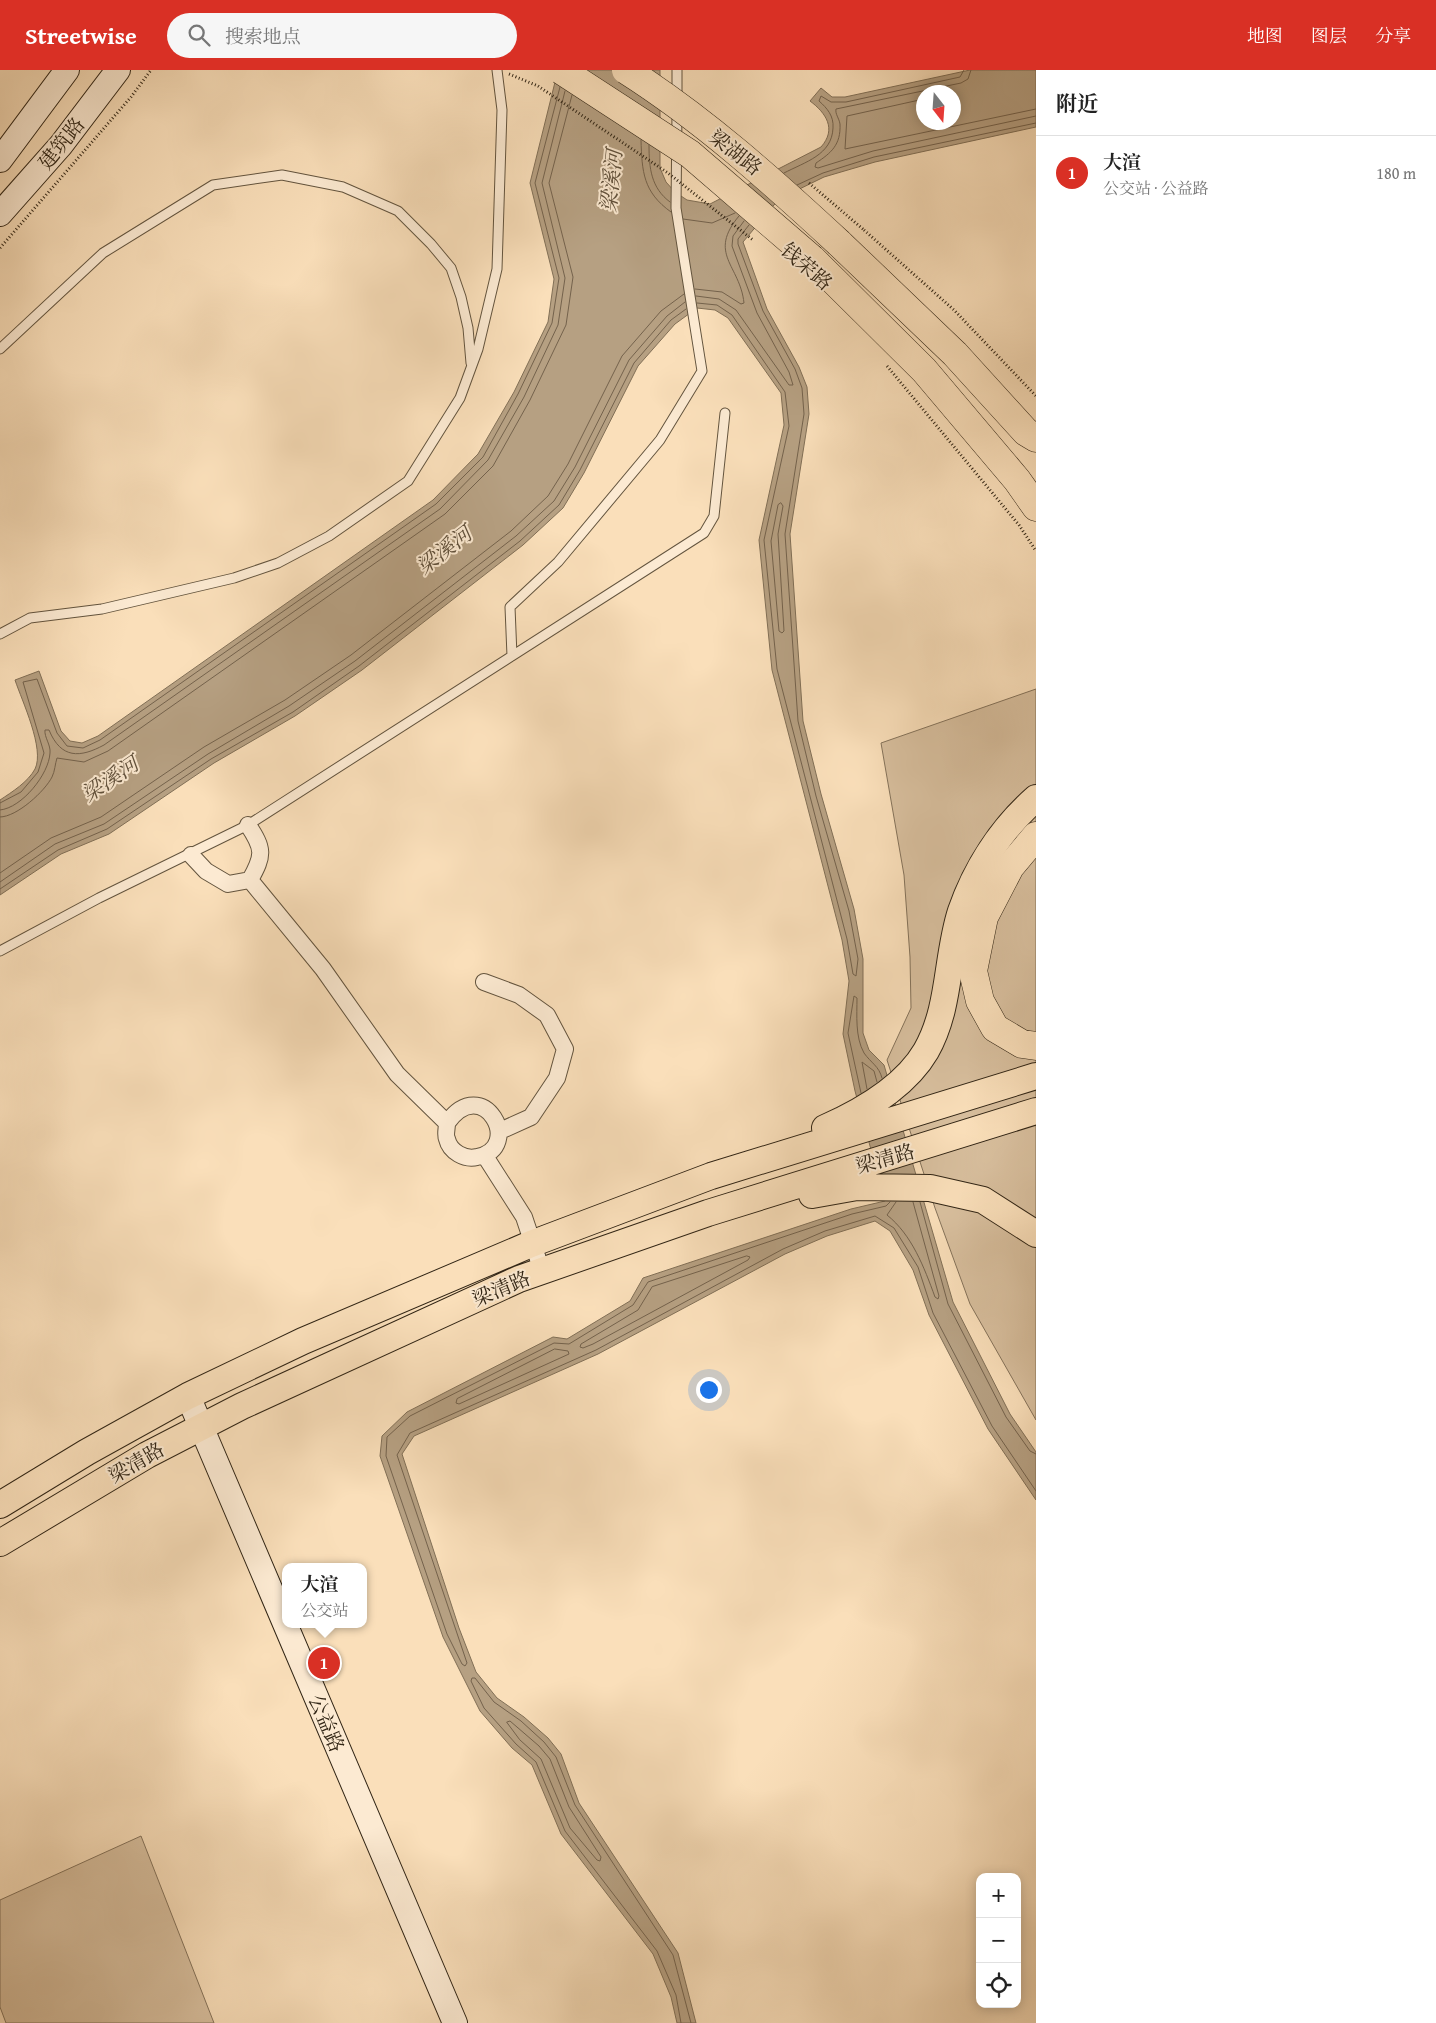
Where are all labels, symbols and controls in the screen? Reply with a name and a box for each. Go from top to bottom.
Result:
search box [167,13,517,58]
text: Streetwise [25,18,137,53]
icon: search [185,21,213,49]
text: 搜索地点 [225,22,301,50]
text: 地图 [1247,22,1283,49]
text: 图层 [1311,22,1347,49]
text: 分享 [1375,22,1411,49]
north arrow [916,85,961,130]
text: 附近 [1056,88,1098,119]
street label: 建筑路 [31,111,91,175]
street label: 梁湖路 [703,122,769,182]
water label: 梁溪河 [592,144,630,214]
text: 大渲 [1103,148,1141,176]
text: 1 [1068,161,1076,185]
text: 180 m [1376,161,1416,185]
text: 公交站 · 公益路 [1103,176,1209,200]
street label: 钱荣路 [775,235,839,297]
water label: 梁溪河 [410,516,482,582]
water label: 梁溪河 [75,746,148,809]
street label: 梁清路 [852,1136,918,1180]
street label: 梁清路 [468,1263,534,1313]
your location [696,1377,722,1403]
street label: 梁清路 [103,1434,169,1490]
popup [282,1563,367,1628]
text: 大渲 [300,1570,339,1598]
text: 公交站 [300,1598,349,1622]
pin: 1 [308,1644,340,1682]
street label: 公益路 [302,1690,352,1756]
map controls [976,1873,1021,2008]
button: + [976,1873,1021,1918]
button: − [976,1918,1021,1963]
button: locate [976,1963,1021,2008]

